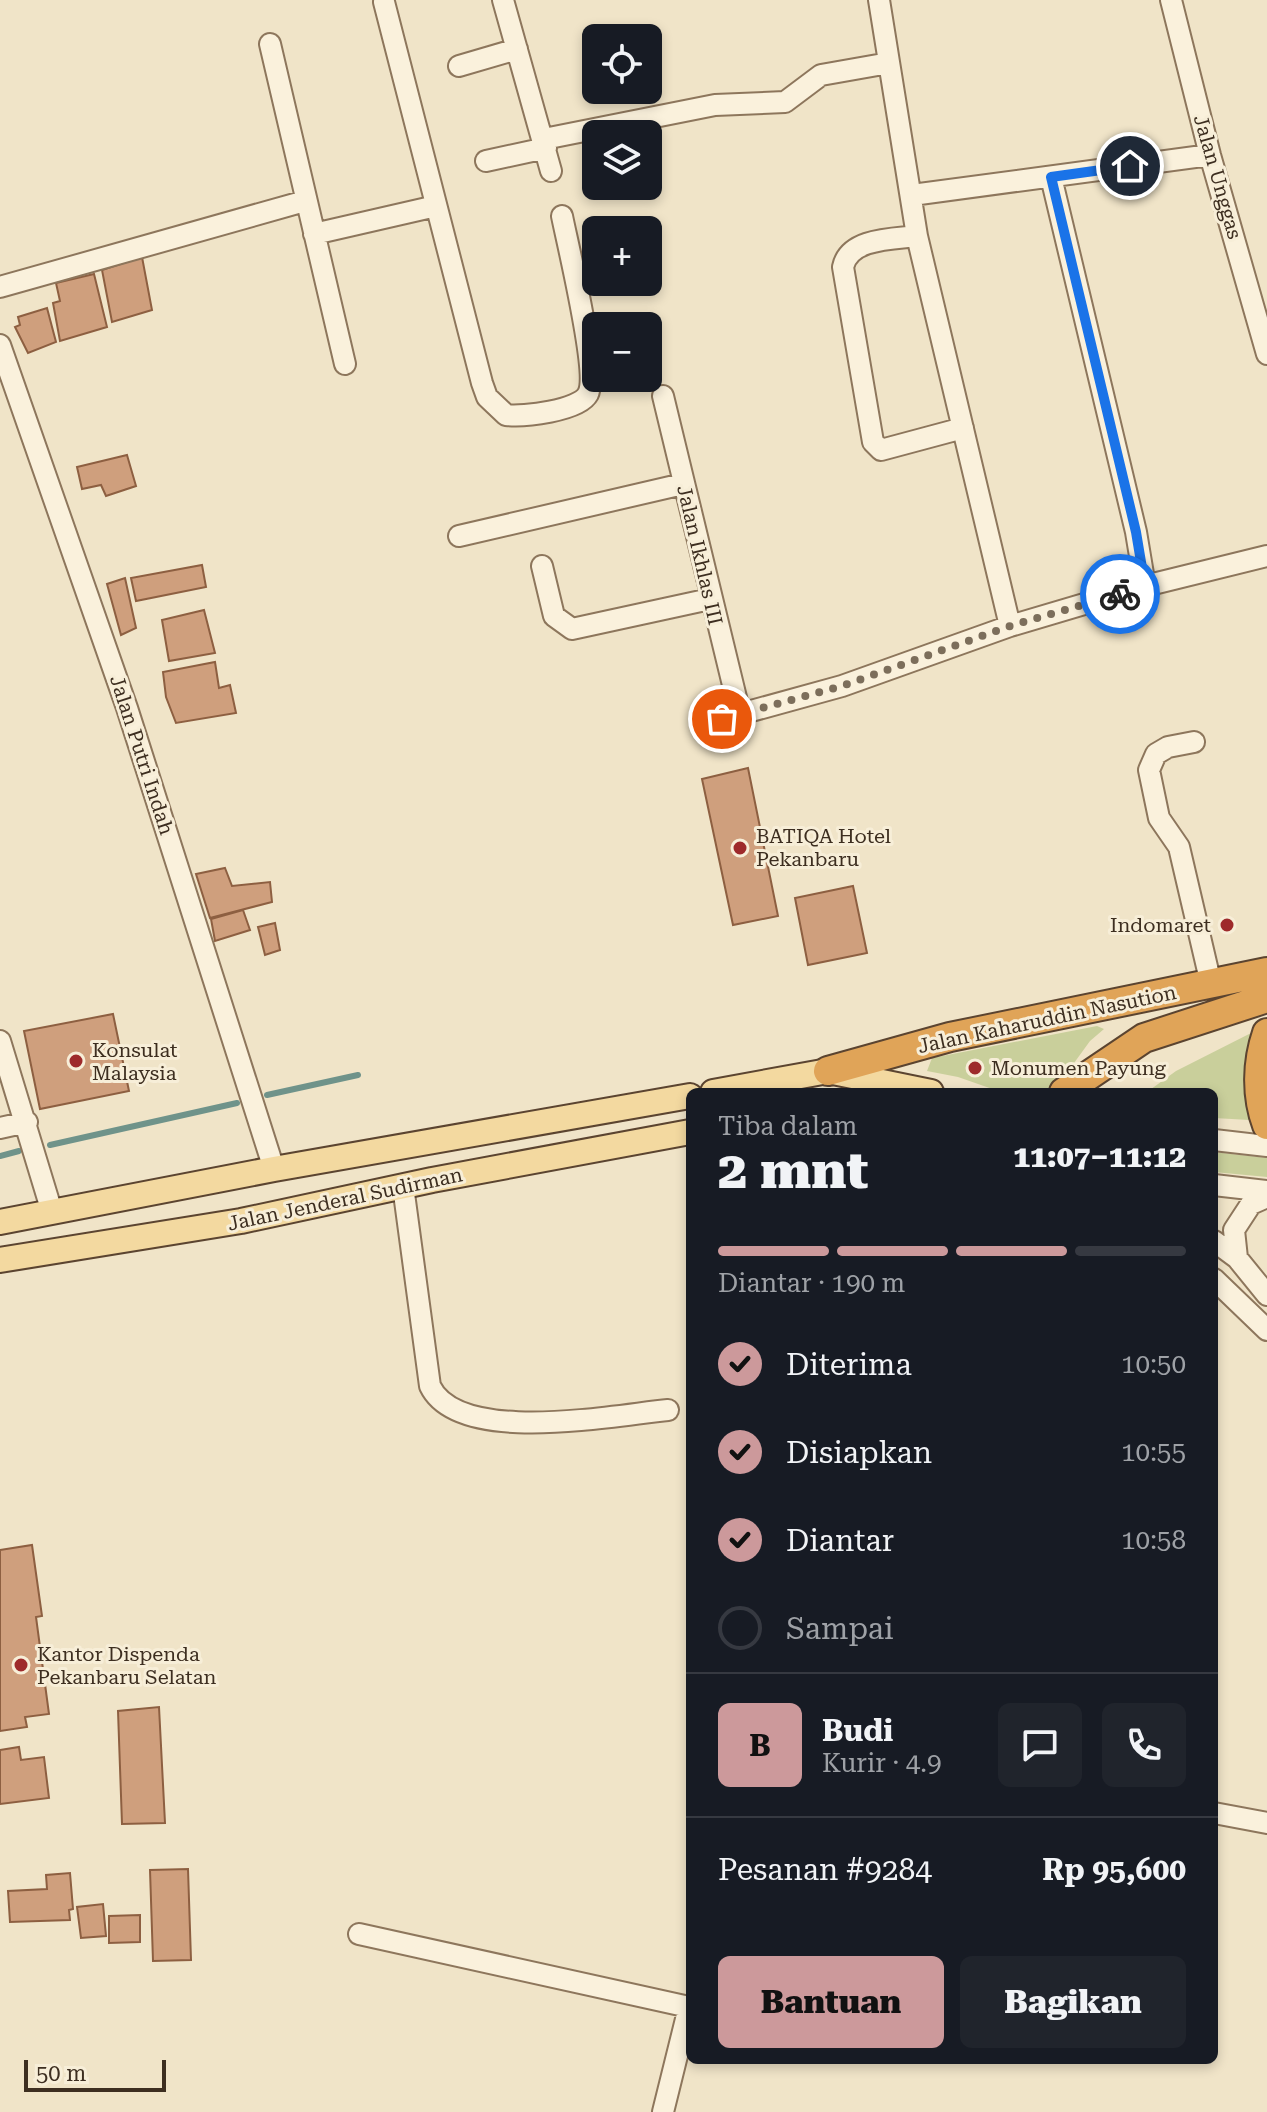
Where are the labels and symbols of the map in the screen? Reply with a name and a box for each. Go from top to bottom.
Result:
street label: Jalan Unggas [1189,112,1247,242]
pin [1096,132,1164,200]
street label: Jalan Ikhlas III [672,483,728,627]
courier [1080,554,1160,634]
street label: Jalan Putri Indah [105,672,179,838]
pin [688,685,756,753]
place label: BATIQA Hotel Pekanbaru [756,824,891,871]
marker: BATIQA Hotel Pekanbaru [731,839,749,857]
place label: Indomaret [1110,913,1212,937]
marker: Indomaret [1218,916,1236,934]
street label: Jalan Kaharuddin Nasution [916,980,1179,1058]
place label: Konsulat Malaysia [92,1038,178,1085]
marker: Konsulat Malaysia [67,1052,85,1070]
place label: Monumen Payung [991,1056,1167,1080]
marker: Monumen Payung [966,1059,984,1077]
street label: Jalan Jenderal Sudirman [225,1162,465,1236]
place label: Kantor Dispenda Pekanbaru Selatan [37,1642,216,1689]
marker: Kantor Dispenda Pekanbaru Selatan [12,1656,30,1674]
scale bar [24,2056,166,2092]

